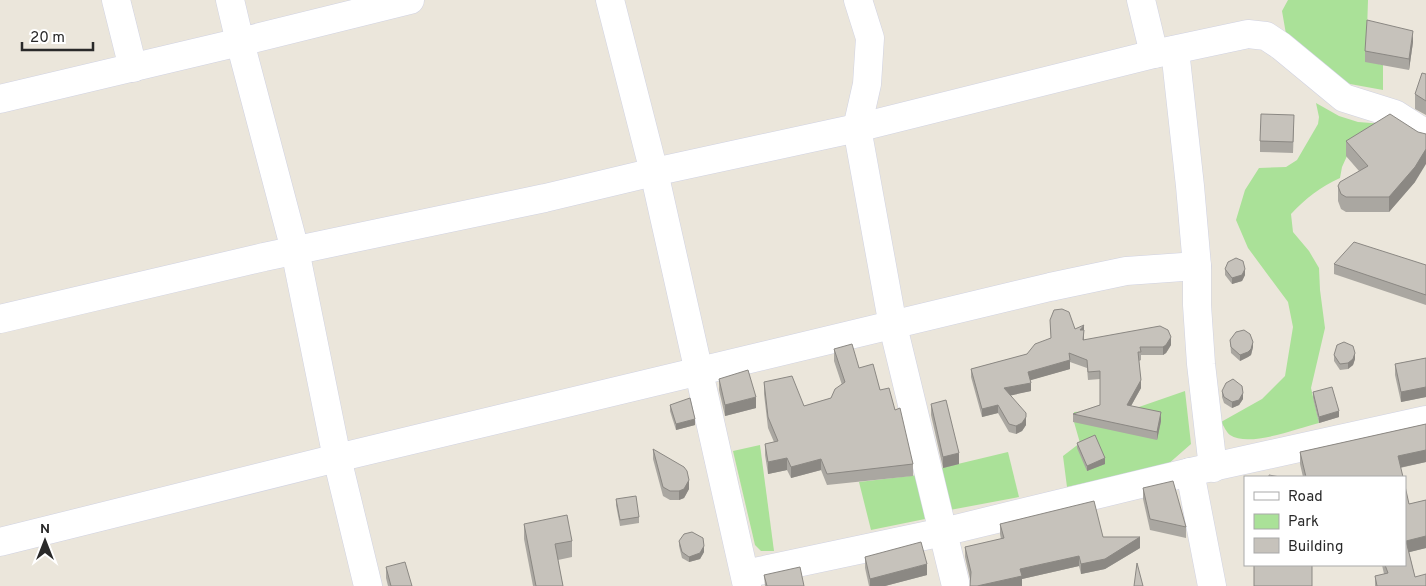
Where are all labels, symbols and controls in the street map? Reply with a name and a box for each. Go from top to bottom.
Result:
scale bar [22,20,94,52]
text: 20 m [30,29,65,48]
legend [1244,476,1406,566]
text: Road [1288,488,1323,507]
text: Park [1288,513,1319,532]
north arrow [20,516,70,566]
text: N [40,521,50,538]
text: Building [1288,538,1343,557]

